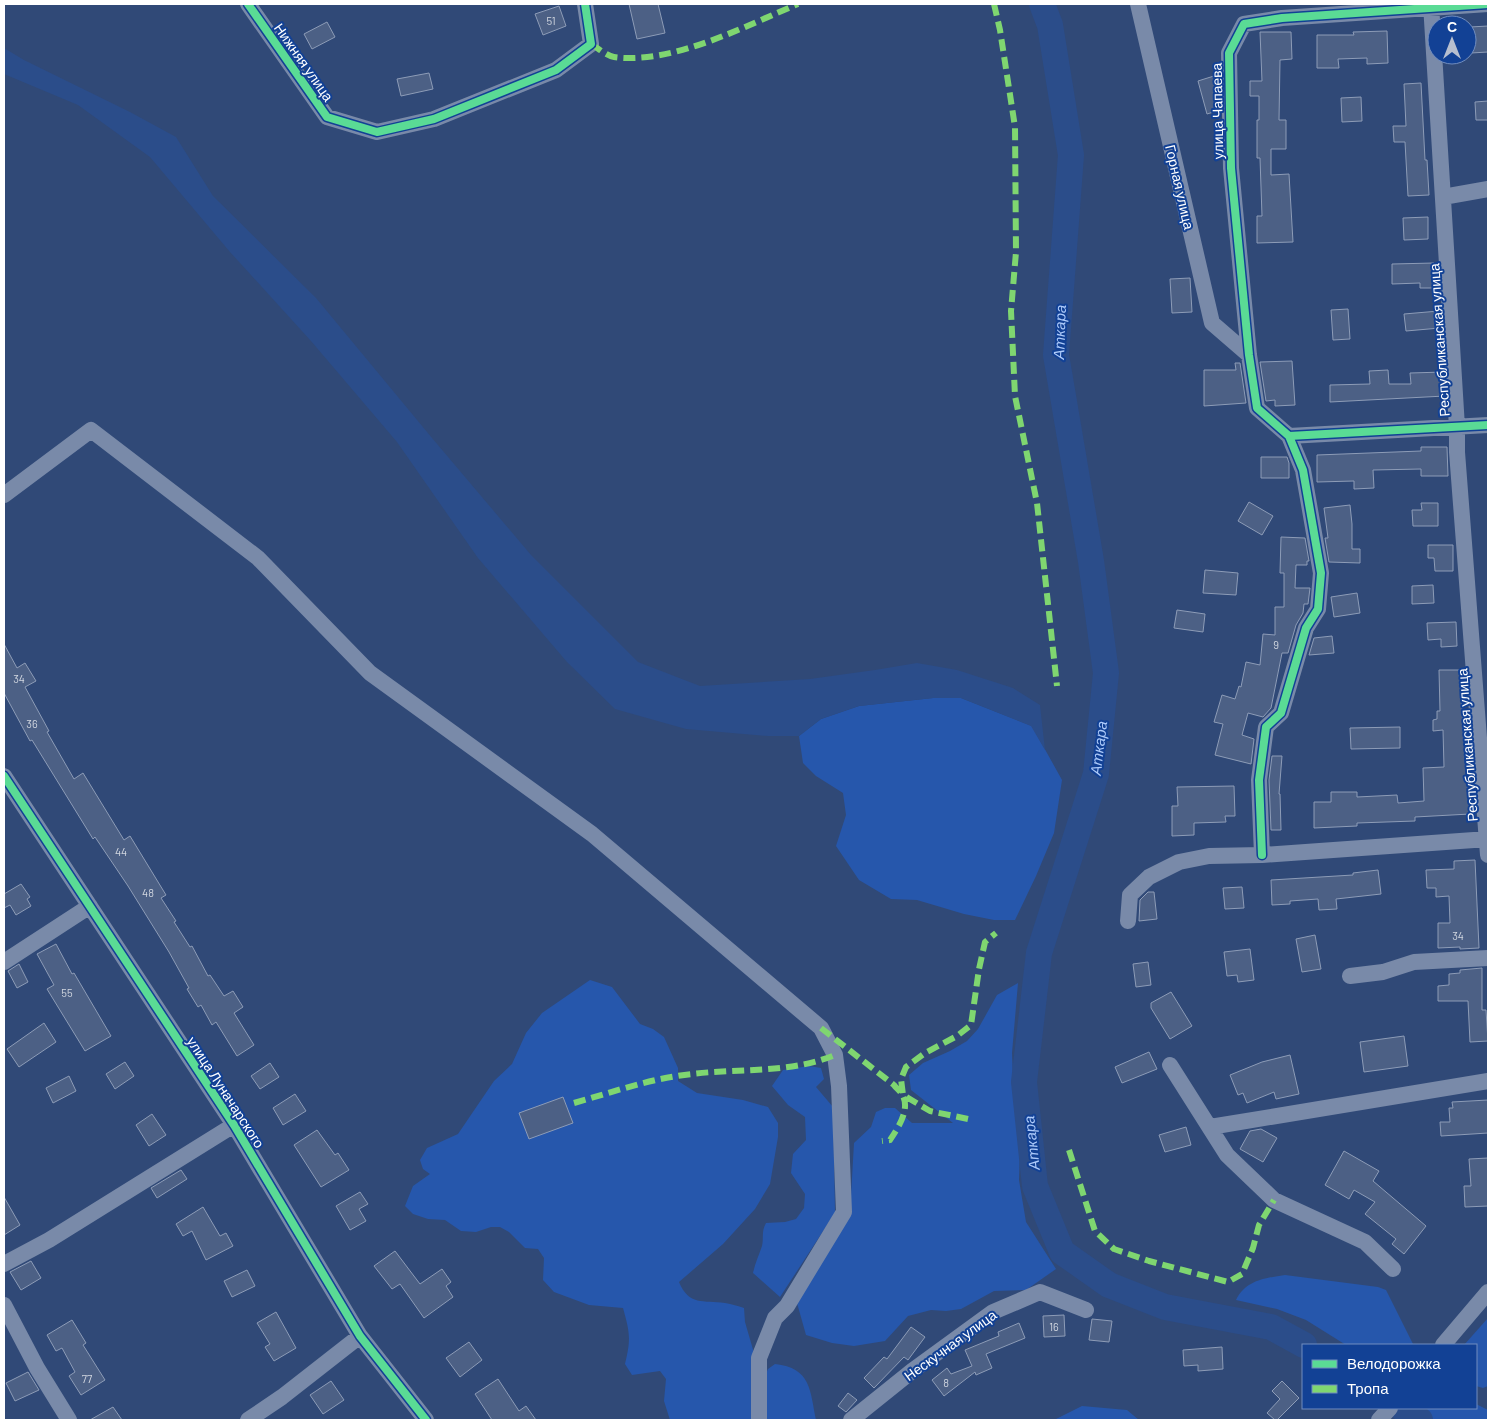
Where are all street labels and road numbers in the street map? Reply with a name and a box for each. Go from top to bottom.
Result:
street label: Нижняя улица [271,20,337,105]
street label: улица Чапаева [1208,62,1226,159]
street label: Горная улица [1162,143,1198,231]
street label: Республиканская улица [1425,263,1453,417]
street label: Республиканская улица [1453,668,1481,822]
street label: улица Луначарского [184,1033,268,1151]
street label: Нескучная улица [901,1306,1000,1384]

